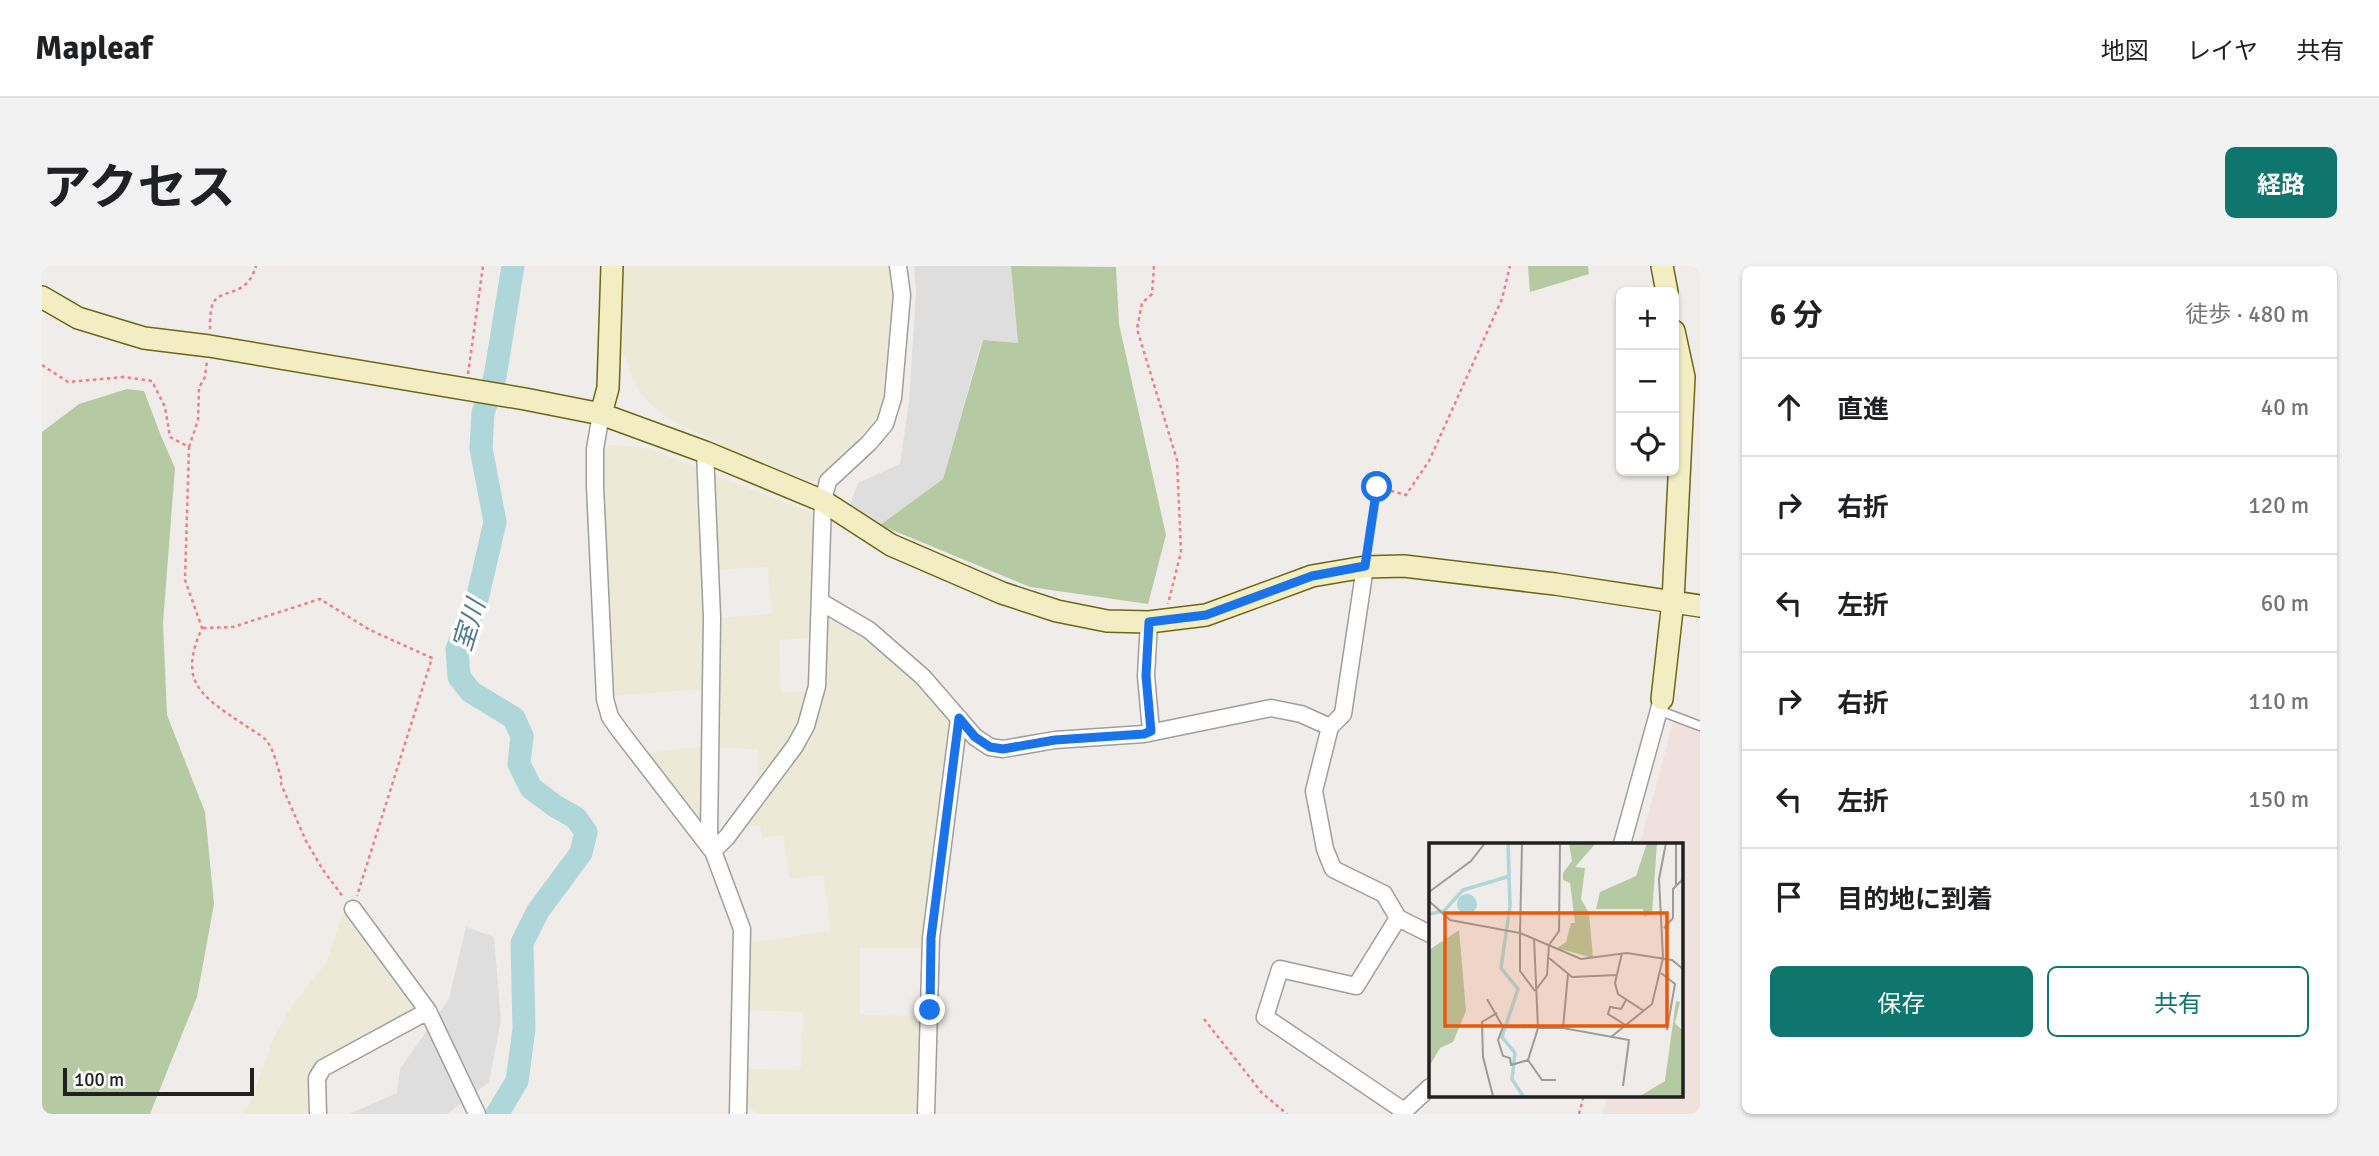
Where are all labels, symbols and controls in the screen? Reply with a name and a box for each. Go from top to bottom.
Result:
text: Mapleaf [35,28,152,69]
text: 地図 [2101,36,2149,66]
text: レイヤ [2187,36,2258,66]
text: 共有 [2296,36,2344,66]
button: 経路 [2225,147,2337,218]
text: アクセス [42,158,236,218]
map controls [1616,287,1679,476]
button: + [1616,287,1679,350]
text: 6 分 [1770,297,1823,334]
text: 徒歩 · 480 m [2185,300,2309,329]
button: − [1616,350,1679,413]
icon: ahead [1770,388,1808,426]
text: 40 m [2261,393,2309,422]
text: 直進 [1837,394,1889,426]
button: locate [1616,413,1679,476]
route start [1361,471,1392,502]
icon: right [1770,486,1808,524]
text: 120 m [2248,491,2309,520]
text: 右折 [1837,492,1889,524]
icon: left [1770,584,1808,622]
text: 60 m [2261,589,2309,618]
text: 左折 [1837,590,1889,622]
water label: 室川 [447,593,494,655]
icon: right [1770,682,1808,720]
text: 110 m [2248,687,2309,716]
text: 右折 [1837,688,1889,720]
icon: left [1770,780,1808,818]
text: 150 m [2248,785,2309,814]
text: 左折 [1837,786,1889,818]
inset map [1429,843,1682,1096]
icon: arrive [1770,878,1808,916]
text: 目的地に到着 [1837,884,1993,916]
button: 保存 [1770,966,2033,1037]
button: 共有 [2047,966,2309,1037]
route end [914,994,945,1025]
scale bar [63,1065,254,1097]
text: 100 m [74,1068,124,1092]

